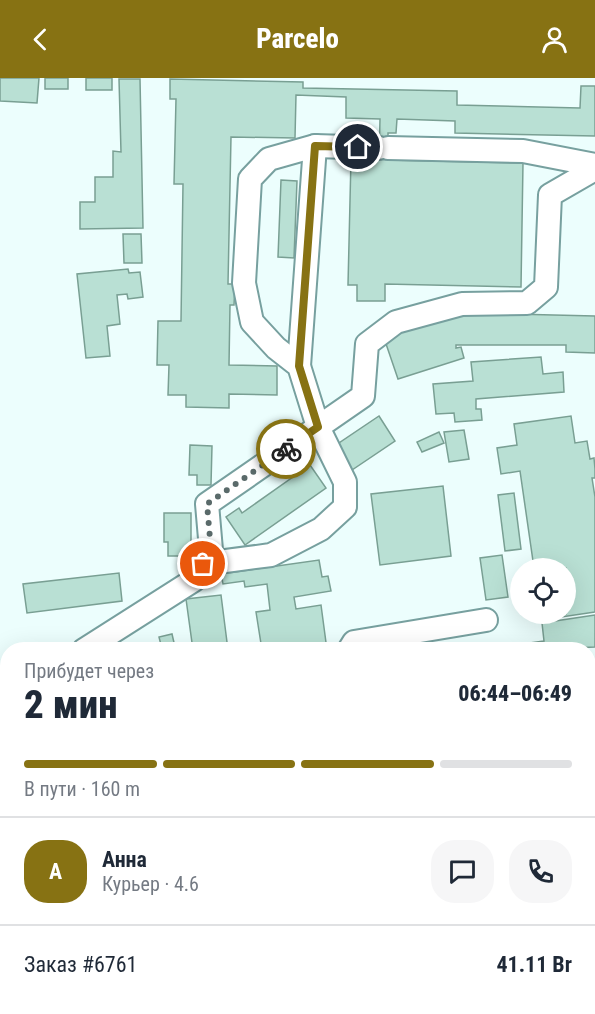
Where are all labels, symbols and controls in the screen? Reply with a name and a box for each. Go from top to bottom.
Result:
icon: back [24,23,57,56]
text: Parcelo [256,23,339,55]
icon: person [538,23,571,56]
pin [332,121,383,172]
icon: home [341,130,374,163]
courier [256,419,316,479]
icon: bike [270,433,303,466]
pin [177,538,228,589]
icon: bag [186,547,219,580]
map controls [510,558,576,624]
button: locate [510,558,576,624]
text: Прибудет через [24,659,154,683]
text: 06:44–06:49 [458,681,572,706]
text: 2 мин [24,682,118,728]
text: В пути · 160 m [24,777,140,801]
button: chat [431,840,494,903]
button: phone [509,840,572,903]
text: Анна [102,847,147,872]
text: А [49,859,62,884]
text: Курьер · 4.6 [102,872,199,896]
text: Заказ #6761 [24,952,137,977]
text: 41.11 Br [496,952,572,977]

